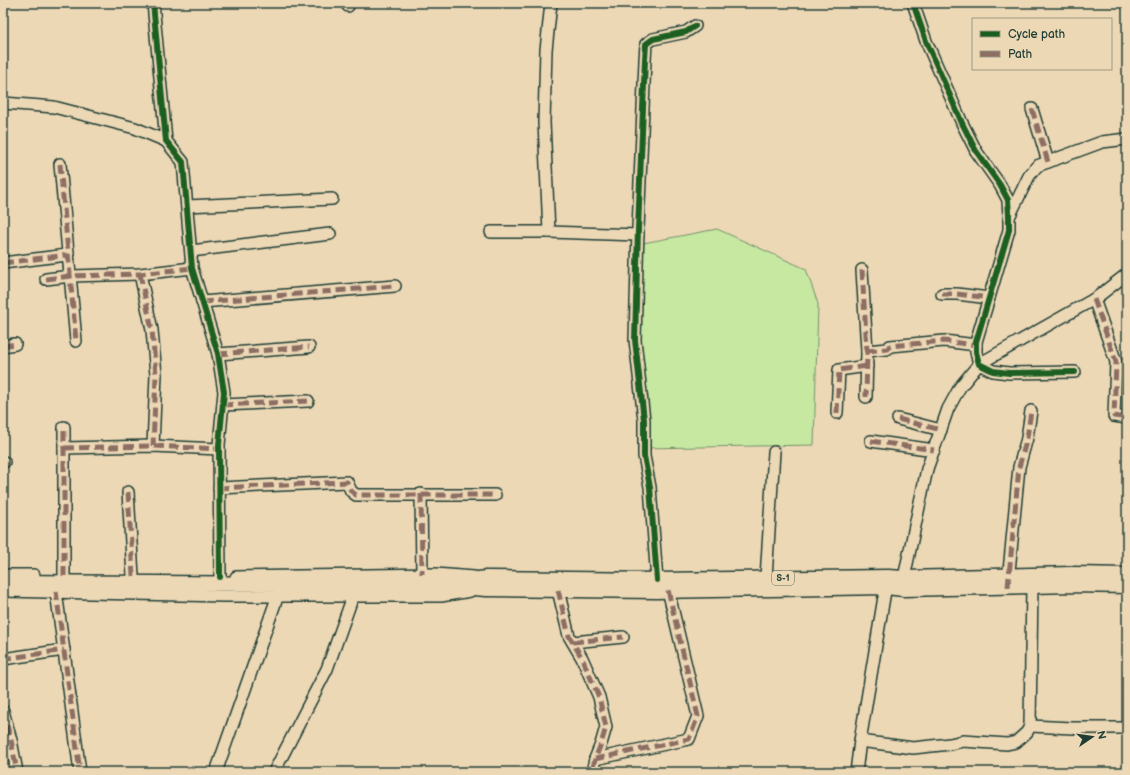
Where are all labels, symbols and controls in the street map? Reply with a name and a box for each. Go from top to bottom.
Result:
legend [972,18,1112,70]
text: Cycle path [1008,27,1065,42]
text: Path [1008,47,1033,62]
road number: S-1 [772,571,794,585]
north arrow [1072,717,1112,757]
text: N [1094,729,1109,740]

